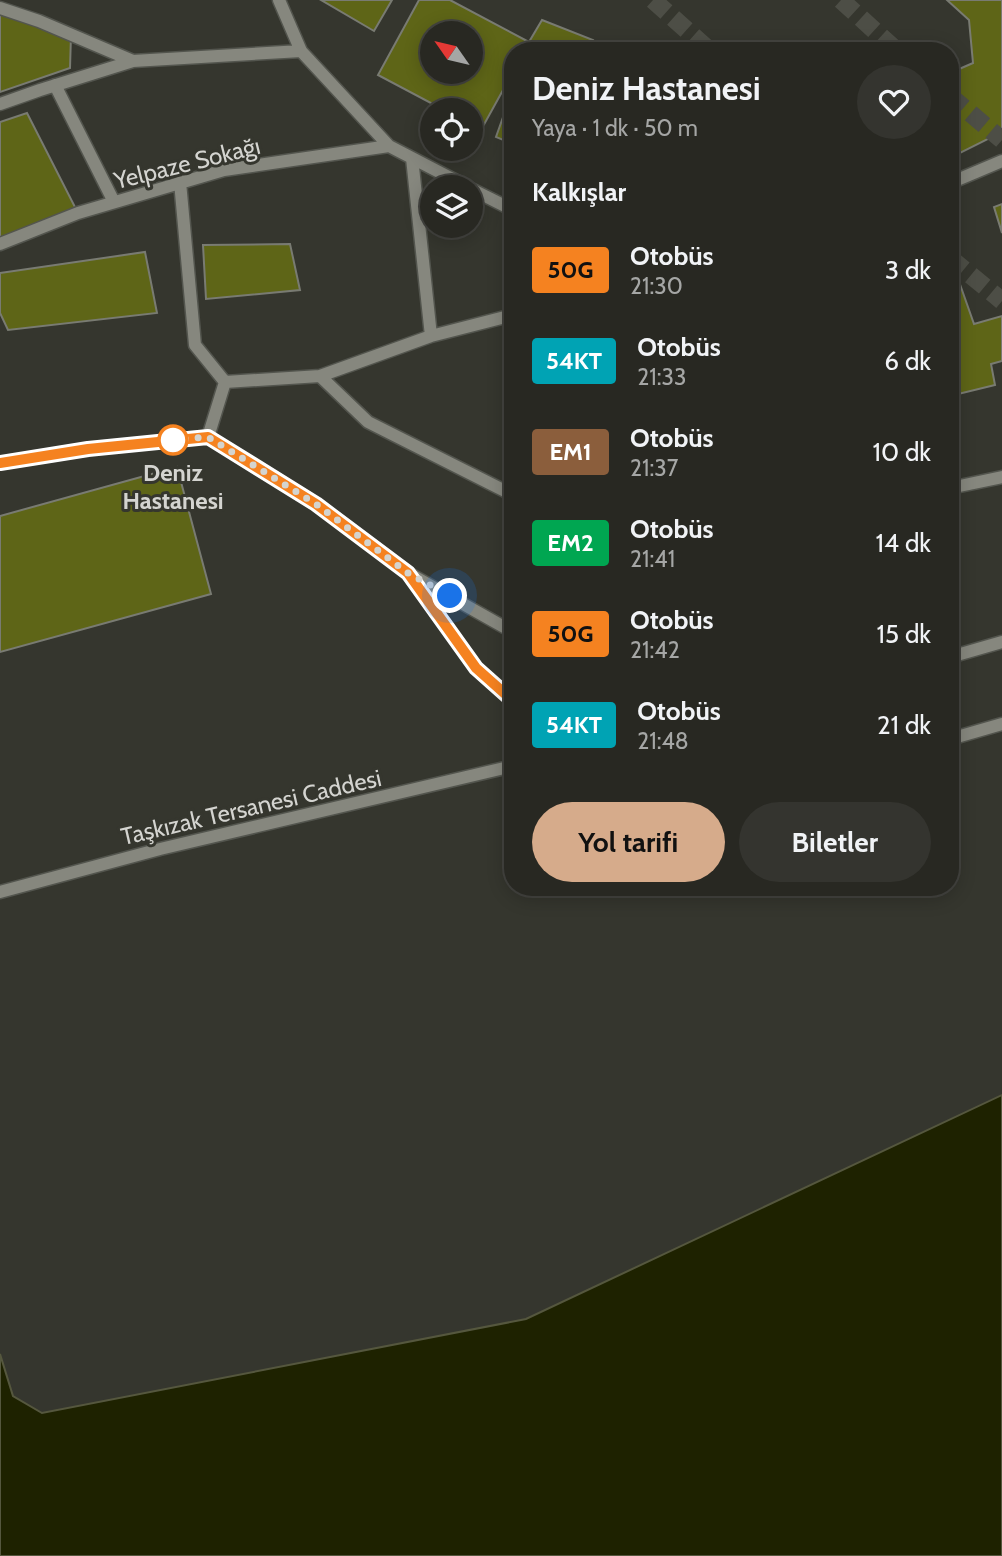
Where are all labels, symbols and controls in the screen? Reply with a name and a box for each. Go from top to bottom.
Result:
north arrow [420,21,483,84]
map controls [420,21,483,238]
button: heart [857,65,931,139]
text: Deniz Hastanesi [532,68,761,108]
button: locate [420,98,483,161]
text: Yaya · 1 dk · 50 m [532,114,698,142]
street label: Yelpaze Sokağı [110,131,263,195]
button: layers [420,175,483,238]
text: Kalkışlar [532,176,626,208]
text: Otobüs [630,240,714,272]
text: 3 dk [885,254,931,286]
text: 50G [548,255,593,284]
text: 21:30 [630,272,683,300]
text: Otobüs [637,331,721,363]
text: 6 dk [884,345,931,377]
text: 54KT [546,346,602,375]
text: 21:33 [637,363,686,391]
text: Otobüs [630,422,714,454]
marker: Deniz Hastanesi [158,425,188,455]
text: 10 dk [872,436,931,468]
text: EM1 [549,437,592,466]
text: 21:37 [630,454,678,482]
place label: Deniz Hastanesi [122,458,224,515]
text: Otobüs [630,513,714,545]
text: 14 dk [876,527,931,559]
text: EM2 [547,528,594,557]
text: 21:41 [630,545,675,573]
your location [432,578,467,613]
text: Otobüs [630,604,714,636]
text: 15 dk [877,618,931,650]
text: 50G [548,619,593,648]
text: 21:42 [630,636,680,664]
text: Otobüs [637,695,721,727]
text: 21 dk [877,709,931,741]
text: 54KT [546,710,602,739]
text: 21:48 [637,727,689,755]
street label: Taşkızak Tersanesi Caddesi [118,763,384,851]
button: Yol tarifi [532,802,725,882]
button: Biletler [739,802,931,882]

